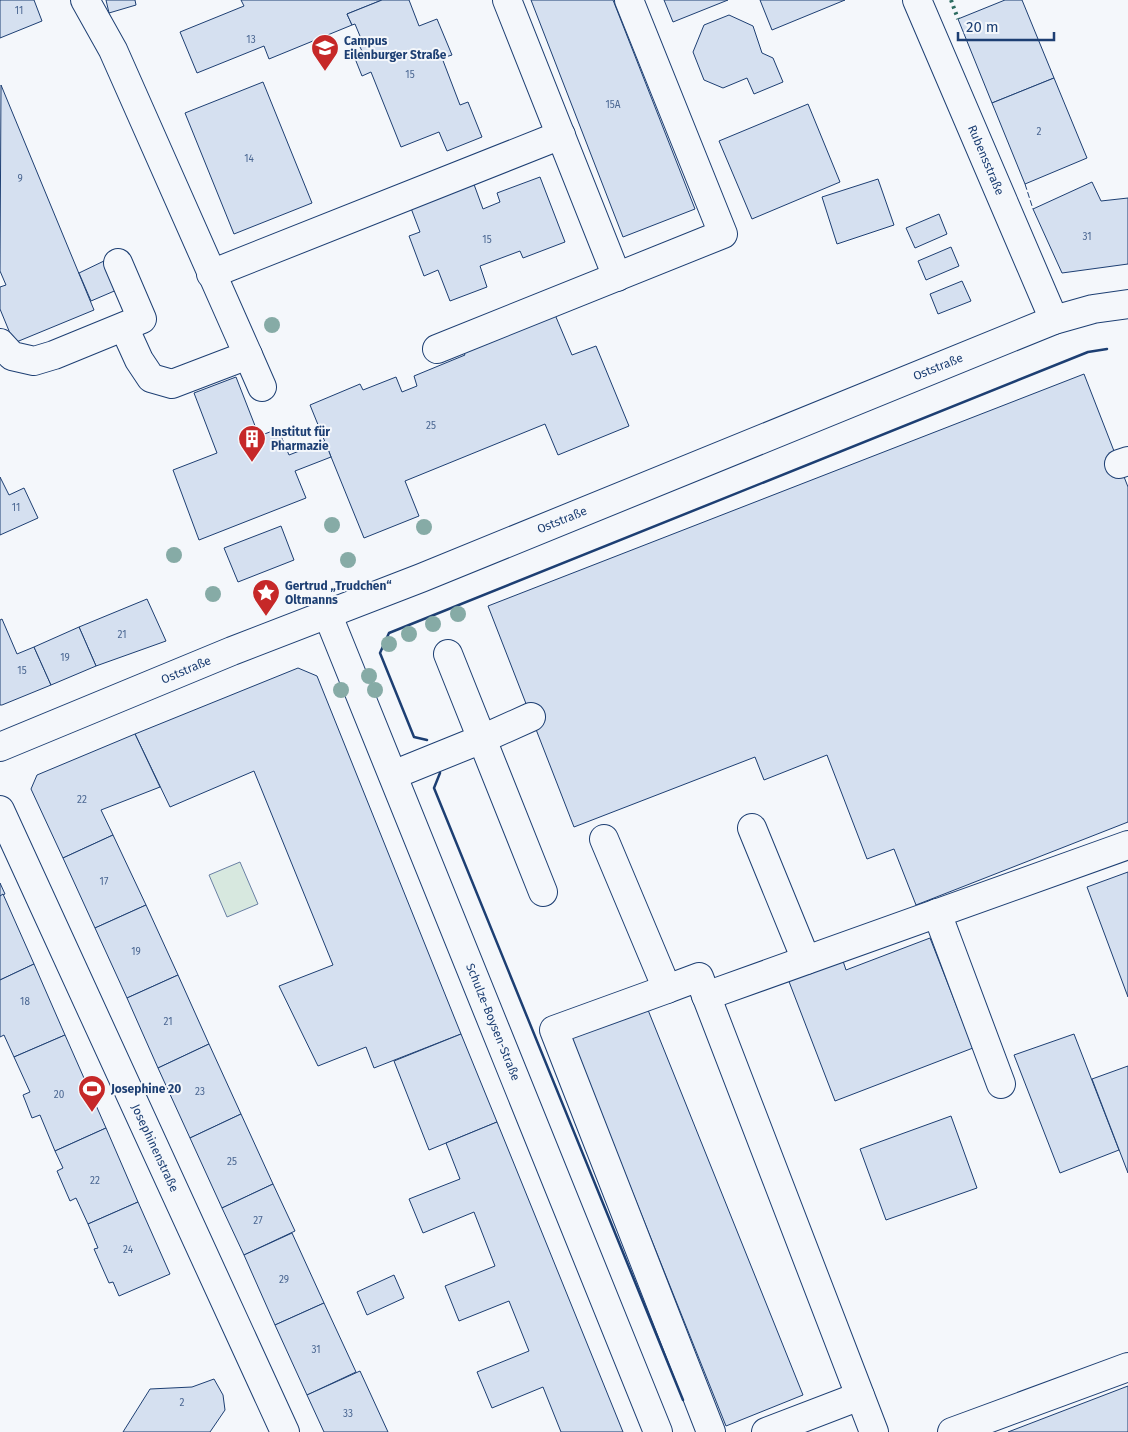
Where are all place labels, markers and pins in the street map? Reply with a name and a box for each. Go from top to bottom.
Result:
school or university icon: Campus Eilenburger Straße [310,33,340,72]
place label: Campus Eilenburger Straße [344,34,447,62]
building icon: Institut für Pharmazie [237,424,267,463]
place label: Institut für Pharmazie [271,425,330,453]
place icon: Gertrud „Trudchen“ Oltmanns [251,578,281,617]
place label: Gertrud „Trudchen“ Oltmanns [285,579,392,607]
sports icon: Josephine 20 [77,1074,107,1113]
place label: Josephine 20 [110,1082,181,1096]

